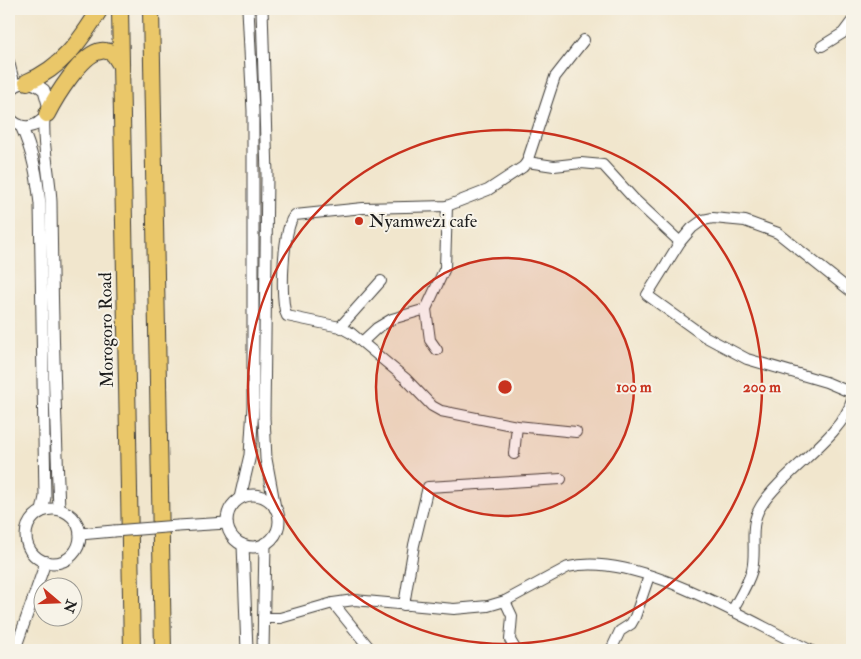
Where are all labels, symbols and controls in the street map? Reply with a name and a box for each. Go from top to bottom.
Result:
place label: Nyamwezi cafe [369,210,478,233]
marker: Nyamwezi cafe [353,215,365,227]
street label: Morogoro Road [94,272,119,388]
centre of rings [496,378,514,396]
text: 100 m [616,378,652,397]
text: 200 m [743,378,781,397]
north arrow [32,576,82,626]
text: N [60,596,80,615]

